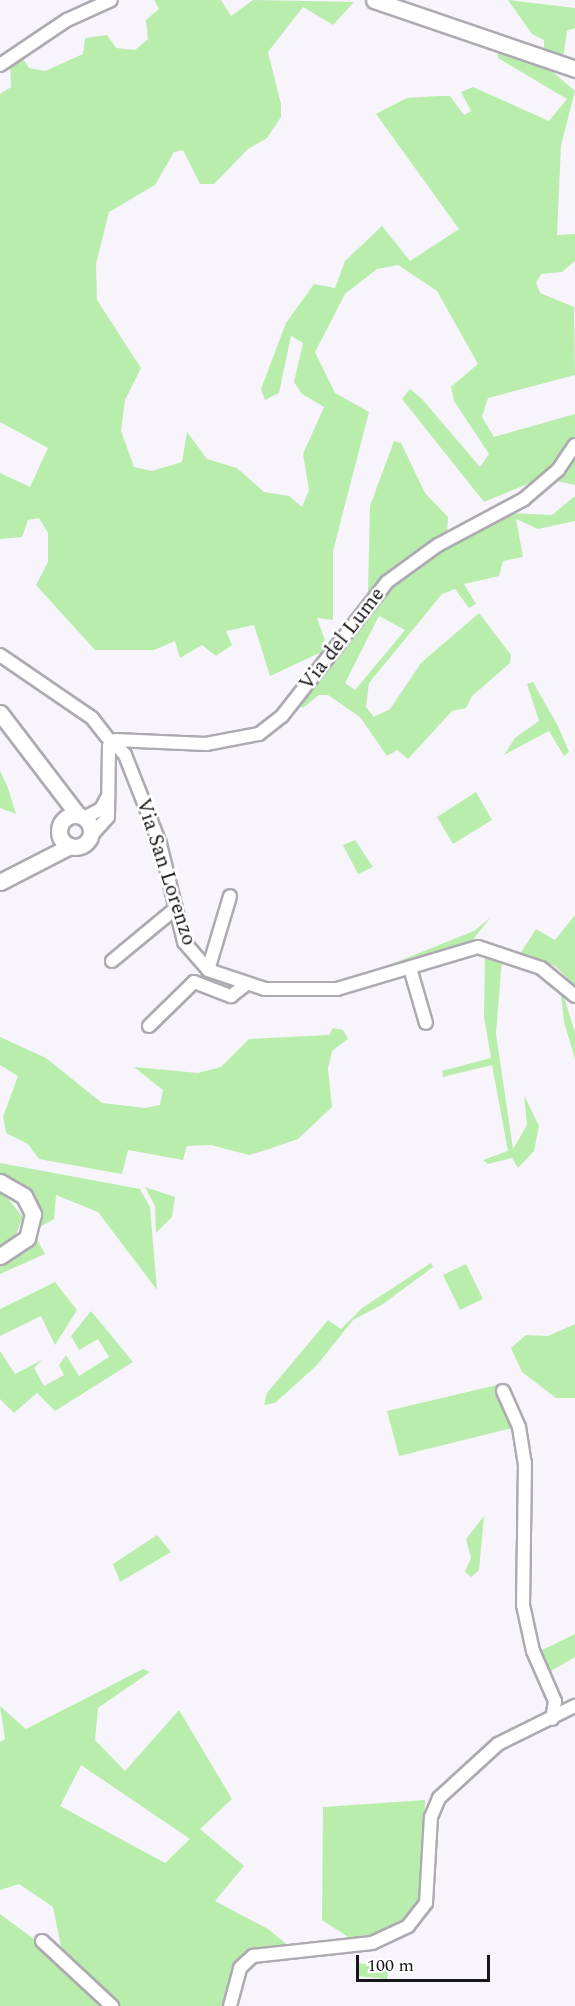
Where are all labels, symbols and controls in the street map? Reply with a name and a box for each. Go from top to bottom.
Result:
street label: Via del Lume [294,582,390,696]
street label: Via San Lorenzo [130,795,202,949]
scale bar [359,1943,492,1981]
text: 100 m [367,1952,414,1979]

